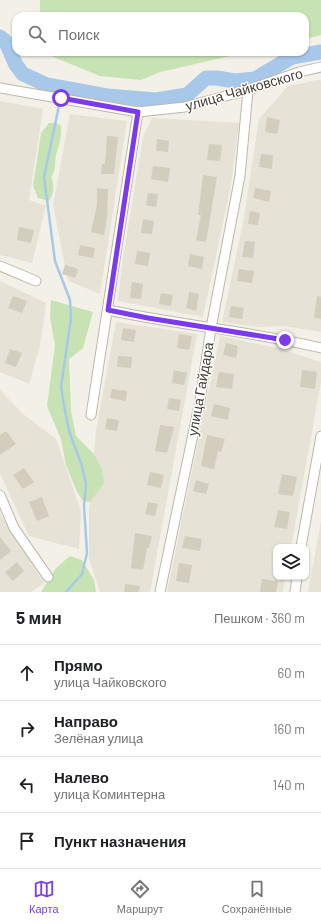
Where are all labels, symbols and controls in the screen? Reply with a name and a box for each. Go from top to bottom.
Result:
search box [12,12,309,56]
icon: search [26,23,48,45]
text: Поиск [58,25,100,43]
street label: улица Чайковского [183,64,305,114]
route start [52,89,70,107]
route end [276,331,294,349]
street label: улица Гайдара [183,340,217,437]
map controls [273,544,309,580]
button: layers [273,544,309,580]
text: 5 мин [16,607,62,627]
text: Пешком · 360 m [214,610,305,626]
text: Прямо [54,656,103,674]
icon: ahead [16,662,38,684]
text: 60 m [278,665,305,681]
text: улица Чайковского [54,674,167,690]
text: Направо [54,712,118,730]
icon: right [16,718,38,740]
text: 160 m [273,721,305,737]
text: Зелёная улица [54,730,143,746]
text: Налево [54,768,109,786]
icon: left [16,774,38,796]
text: 140 m [273,777,305,793]
text: улица Коминтерна [54,786,165,802]
icon: arrive [16,830,38,852]
text: Пункт назначения [54,832,186,850]
tab: Карта [29,878,59,915]
tab: Маршрут [117,878,164,915]
tab: Сохранённые [222,878,292,915]

